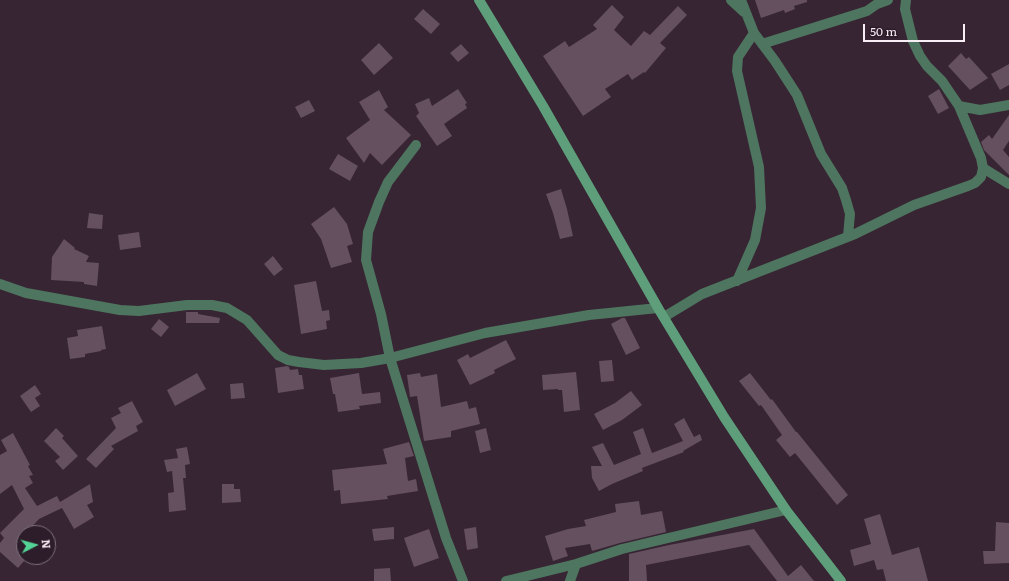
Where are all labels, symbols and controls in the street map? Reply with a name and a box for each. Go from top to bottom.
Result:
scale bar [865,16,967,42]
text: 50 m [870,22,897,40]
north arrow [16,525,56,565]
text: N [39,538,55,549]

